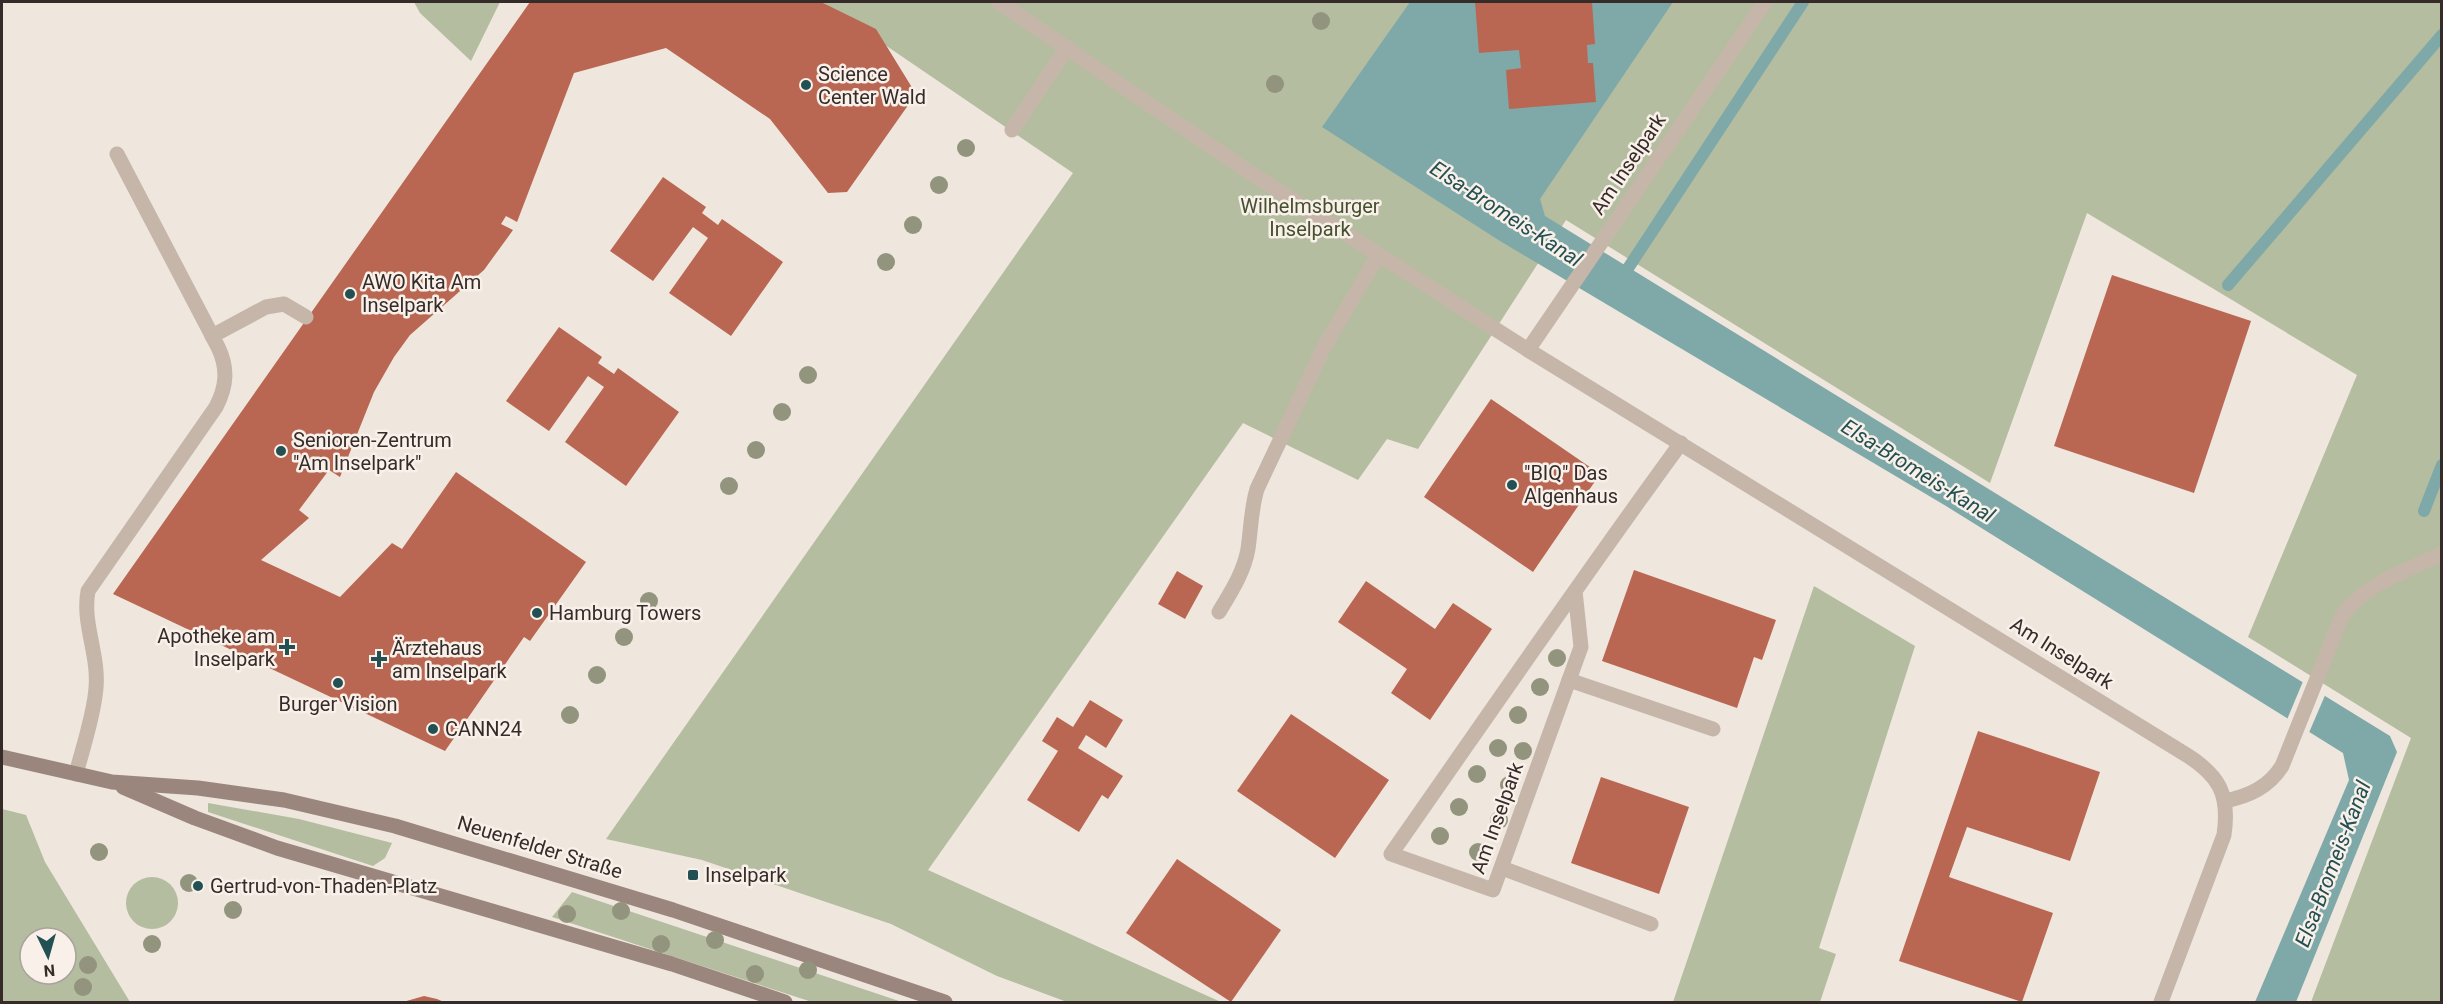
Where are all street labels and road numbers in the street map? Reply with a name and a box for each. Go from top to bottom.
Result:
street label: Am Inselpark [1585,108,1671,219]
street label: Am Inselpark [2006,612,2119,695]
street label: Am Inselpark [1466,758,1529,877]
street label: Neuenfelder Straße [454,810,626,884]

